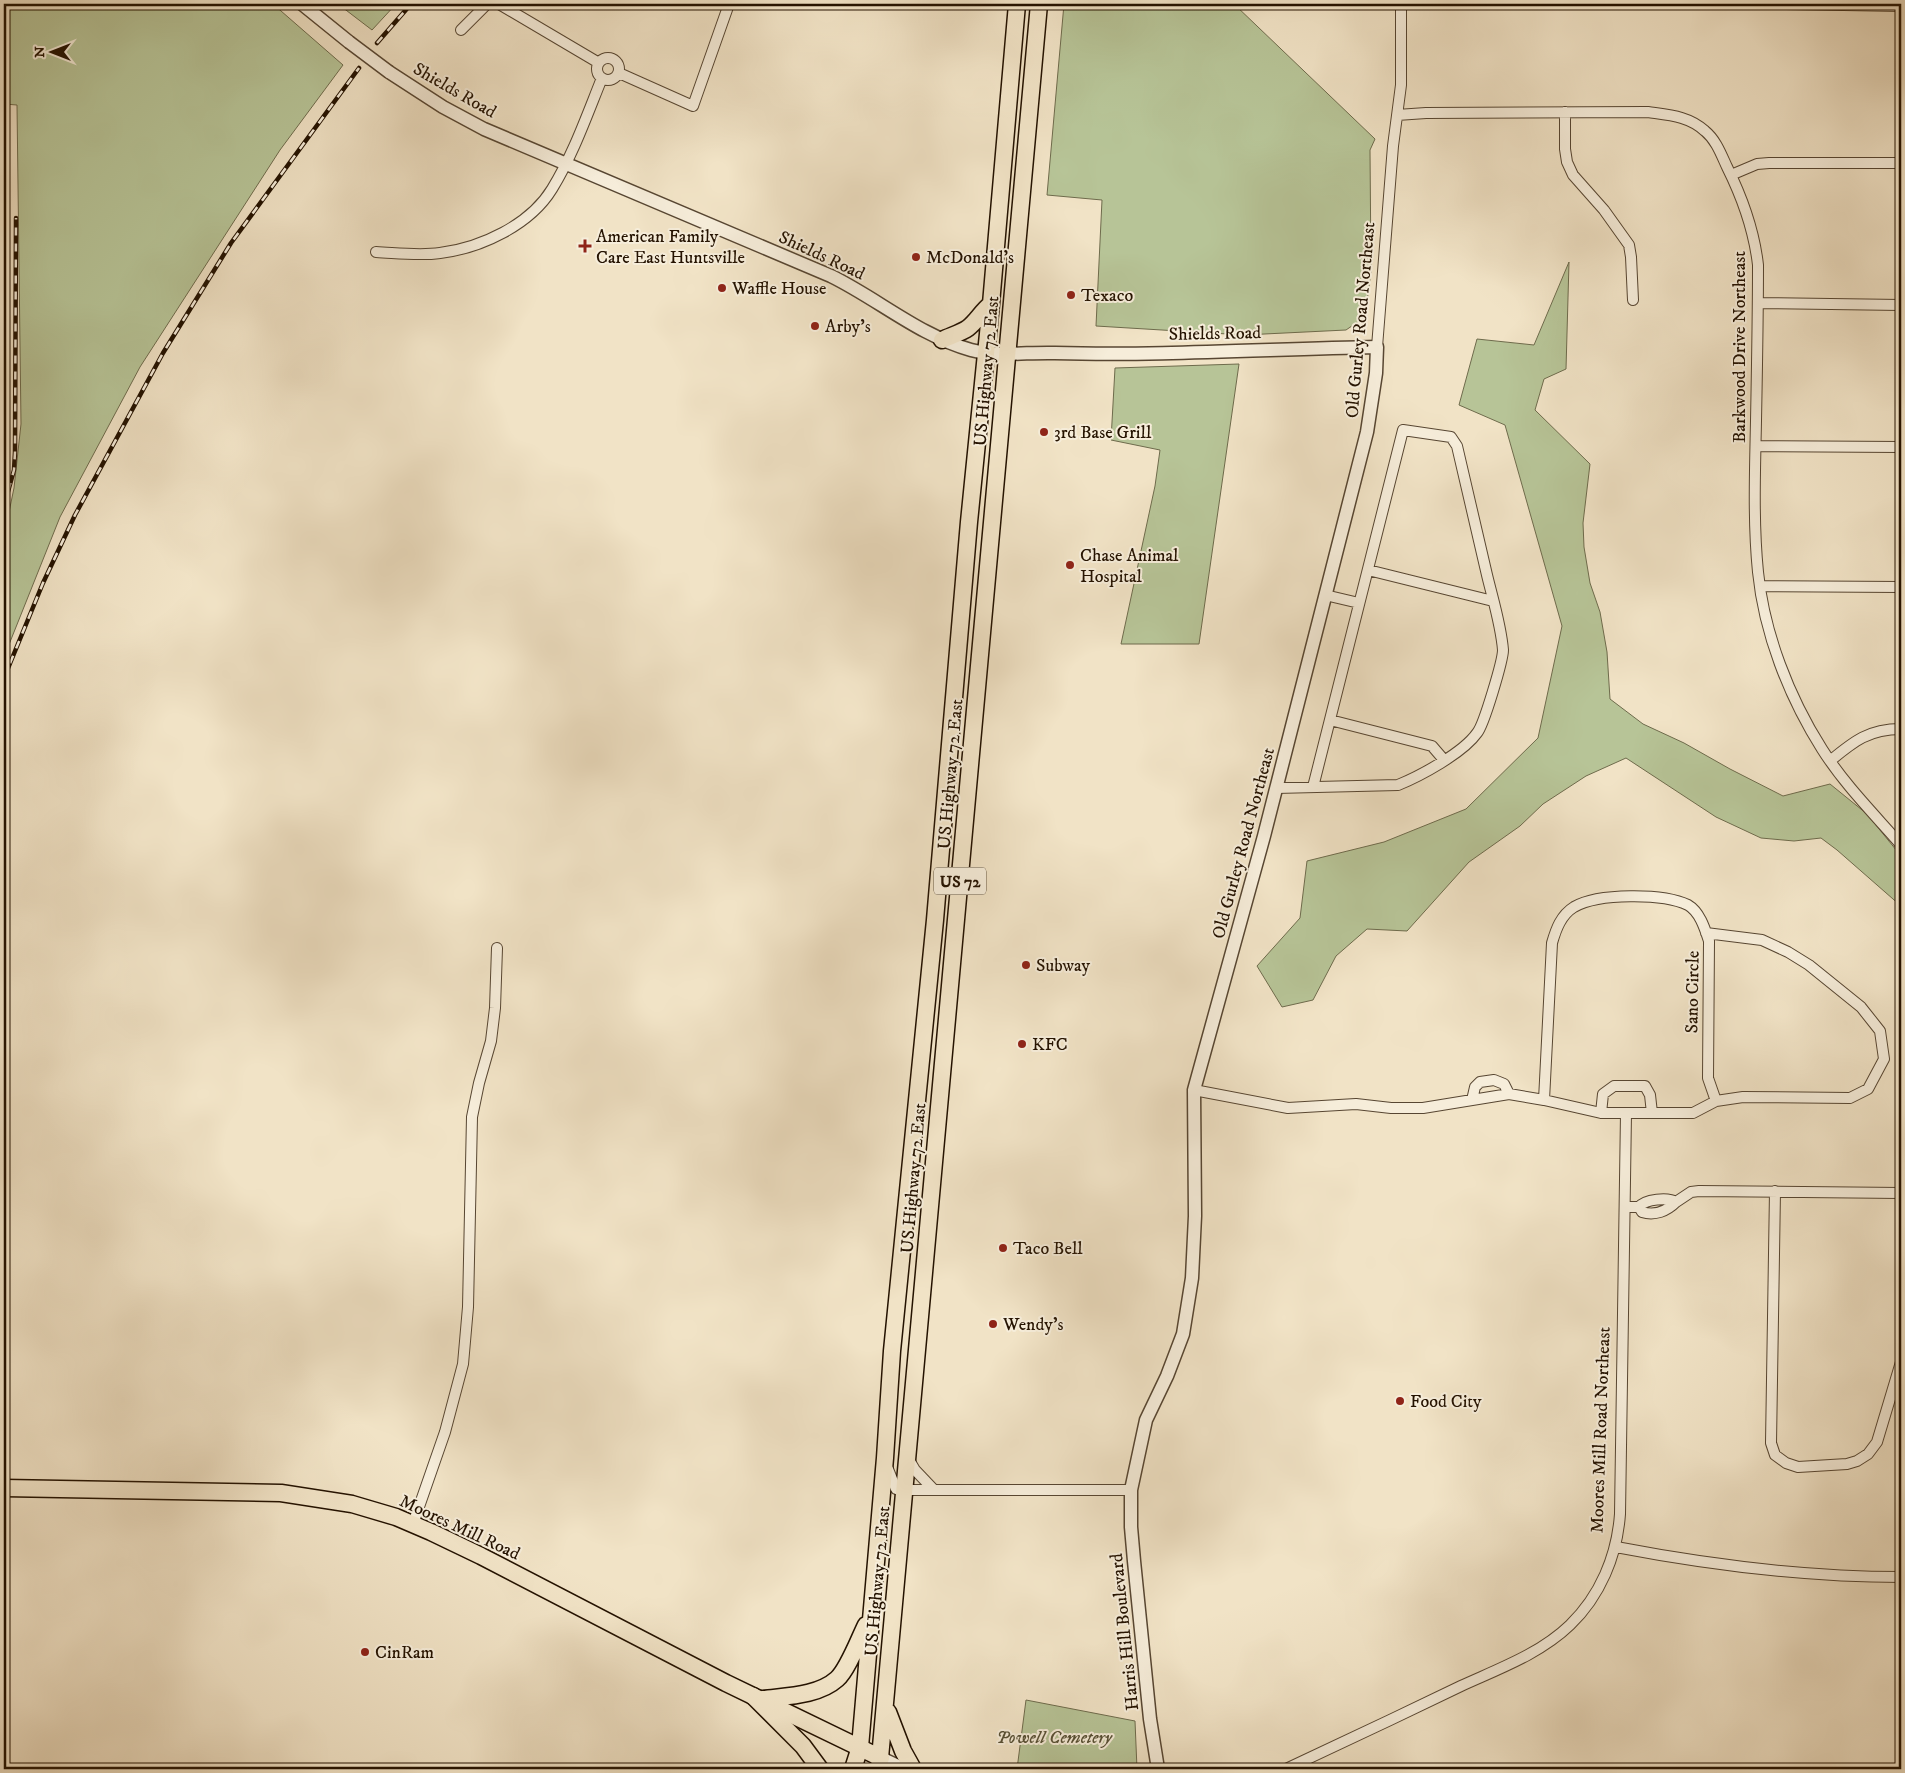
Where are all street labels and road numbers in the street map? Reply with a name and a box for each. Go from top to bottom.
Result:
street label: Shields Road [409,58,500,124]
street label: Old Gurley Road Northeast [1341,221,1381,419]
street label: Shields Road [775,226,868,285]
street label: Barkwood Drive Northeast [1729,251,1751,443]
street label: US Highway 72 East [969,295,1005,447]
street label: Shields Road [1169,322,1261,346]
street label: US Highway 72 East [933,698,969,850]
street label: Old Gurley Road Northeast [1208,745,1280,941]
road number: US 72 [934,868,986,894]
street label: Sano Circle [1681,950,1705,1034]
street label: US Highway 72 East [896,1102,932,1254]
street label: Moores Mill Road Northeast [1586,1326,1616,1534]
street label: Moores Mill Road [396,1490,523,1565]
street label: US Highway 72 East [860,1505,896,1657]
street label: Harris Hill Boulevard [1106,1552,1144,1712]

